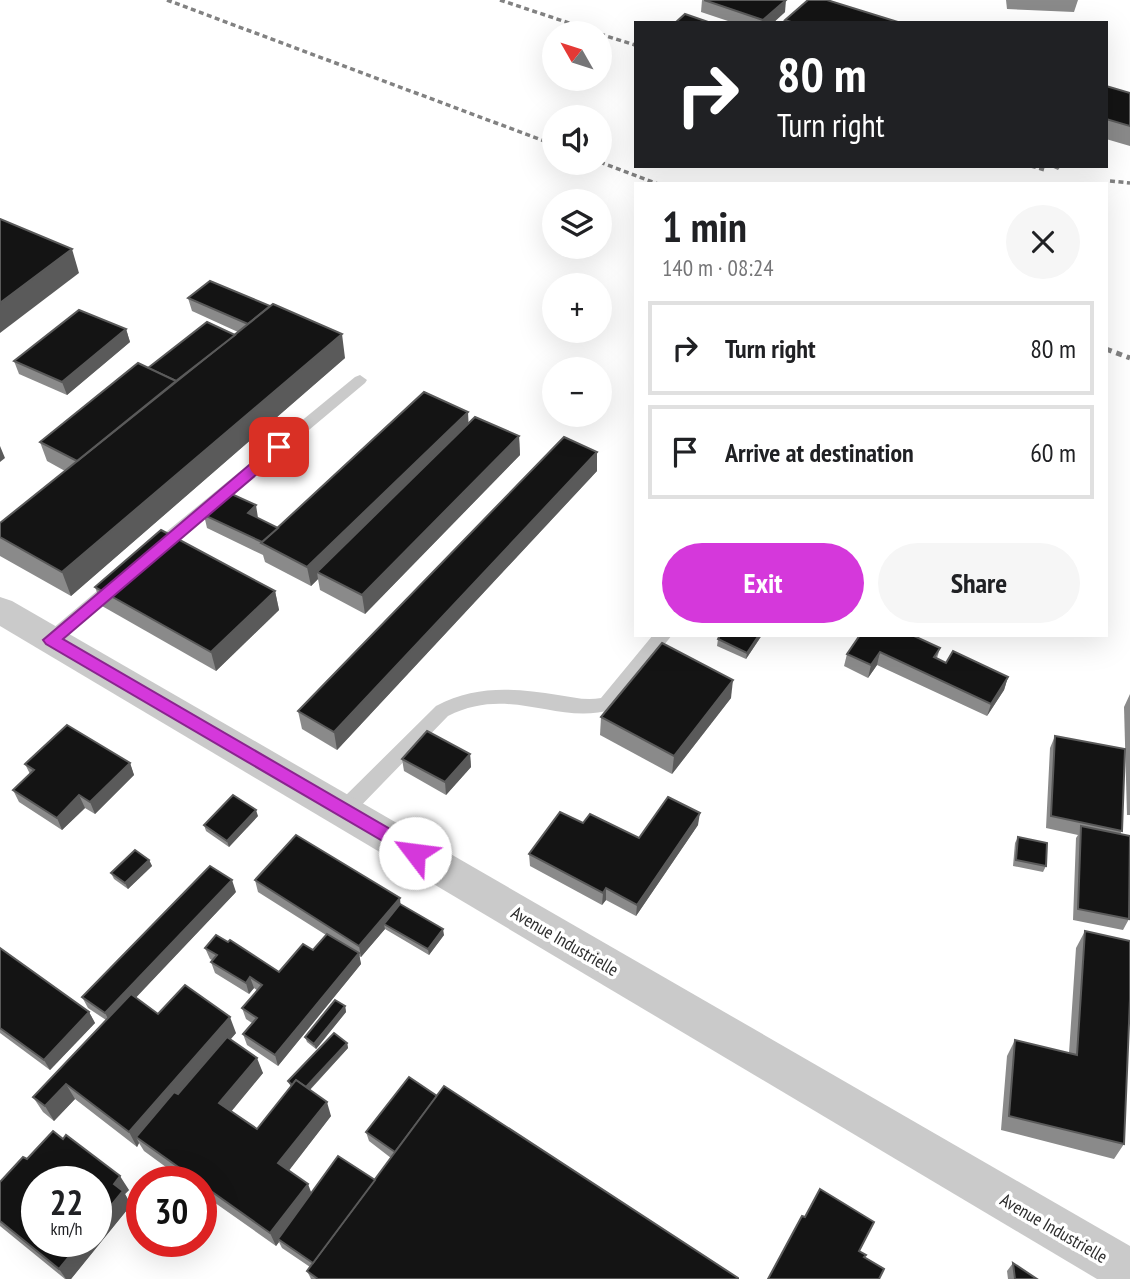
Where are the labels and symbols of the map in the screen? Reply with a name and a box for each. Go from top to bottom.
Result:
north arrow [542,21,612,91]
pin [249,417,309,477]
position arrow [378,816,452,890]
street label: Avenue Industrielle [507,901,623,981]
speed limit sign: 30 [126,1166,217,1257]
street label: Avenue Industrielle [996,1188,1112,1268]

